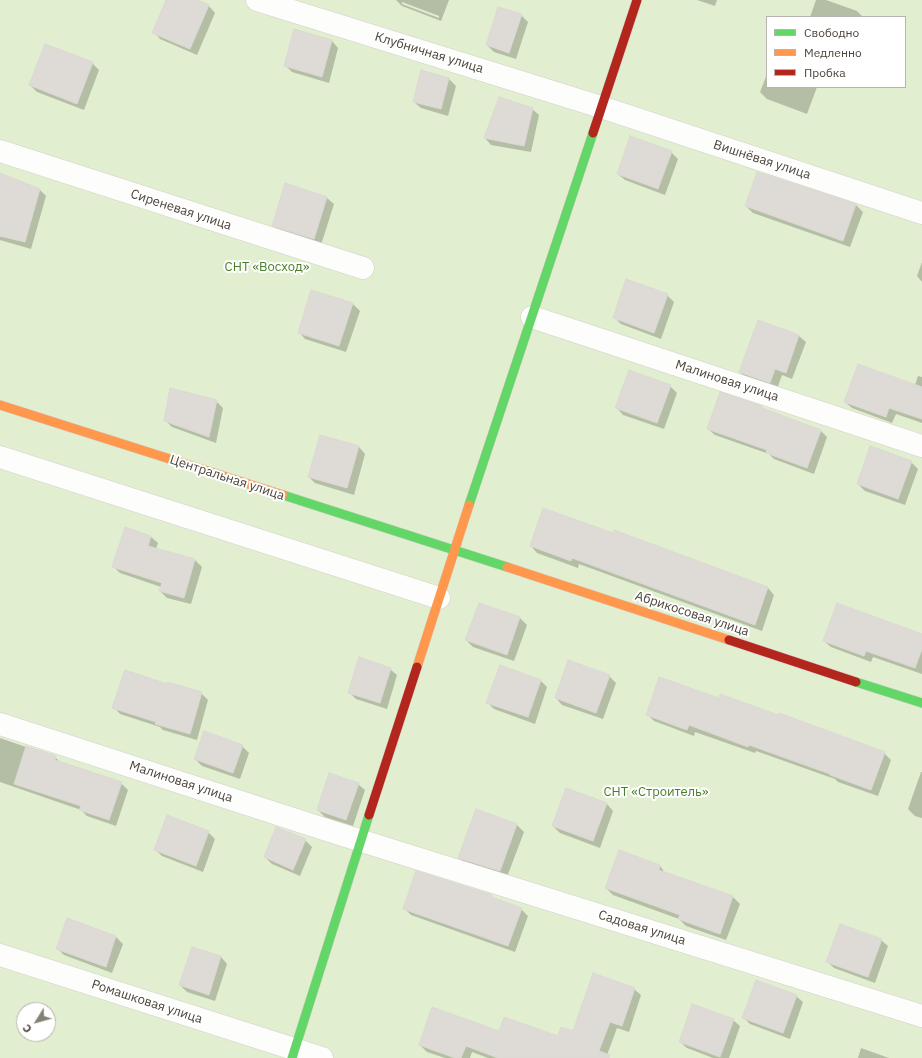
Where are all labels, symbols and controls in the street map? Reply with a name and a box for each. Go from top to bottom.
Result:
legend [766,16,906,88]
text: Свободно [804,25,859,40]
street label: Клубничная улица [373,29,485,77]
text: Медленно [804,45,862,60]
text: Пробка [804,65,846,80]
street label: Вишнёвая улица [711,137,813,183]
street label: Сиреневая улица [128,186,234,234]
park label: СНТ «Восход» [225,259,309,275]
street label: Малиновая улица [673,357,781,405]
street label: Центральная улица [168,452,286,504]
street label: Абрикосовая улица [633,588,751,640]
street label: Малиновая улица [127,758,235,806]
park label: СНТ «Строитель» [604,784,708,800]
street label: Садовая улица [596,907,688,949]
street label: Ромашковая улица [90,977,204,1027]
north arrow [16,1002,56,1042]
text: С [19,1022,35,1036]

